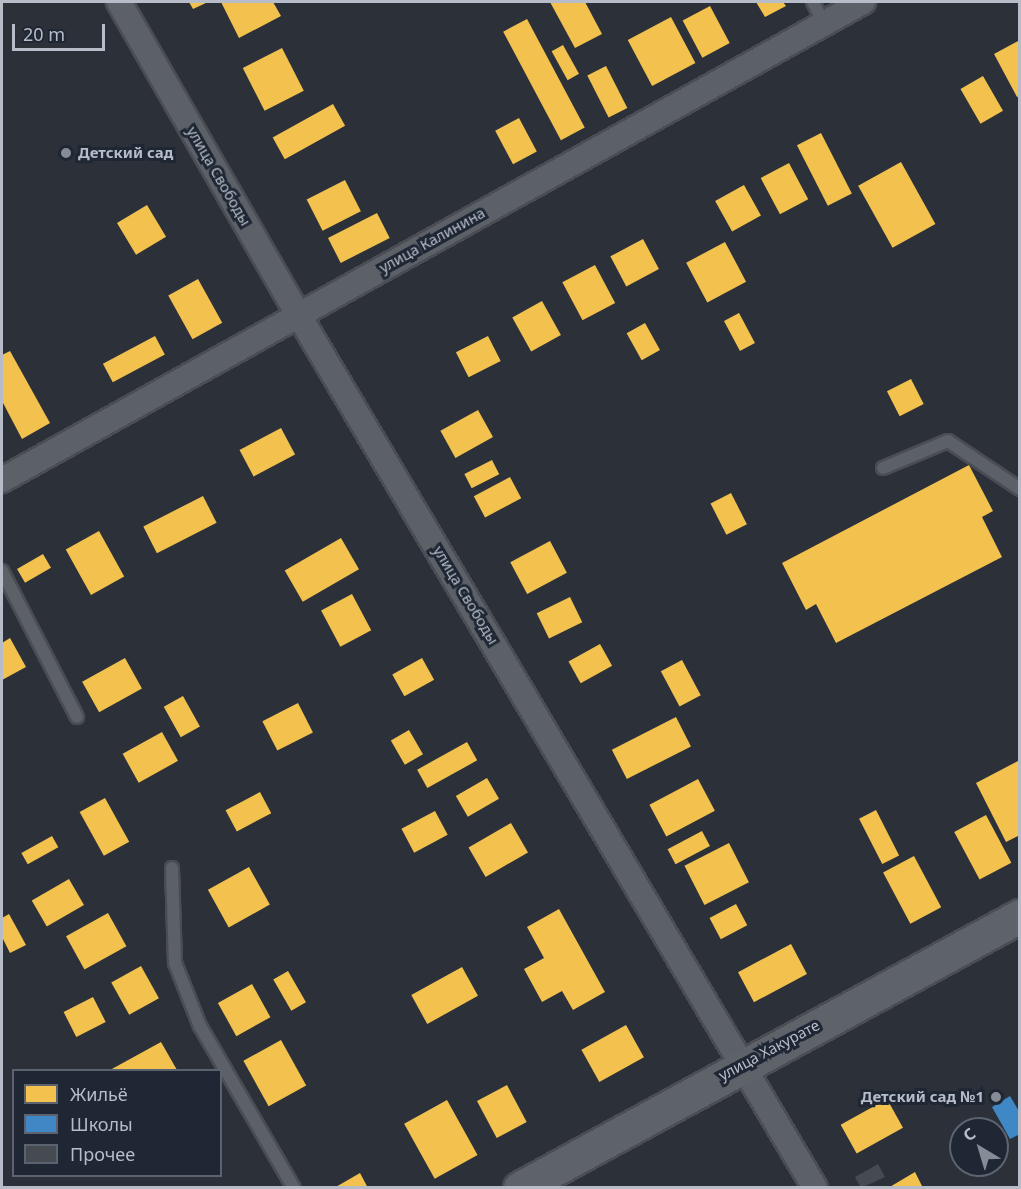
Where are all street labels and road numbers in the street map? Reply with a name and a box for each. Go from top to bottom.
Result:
street label: улица Свободы [183,123,255,229]
street label: улица Калинина [376,203,488,277]
street label: улица Свободы [430,543,502,647]
street label: улица Хакурате [716,1016,822,1084]

